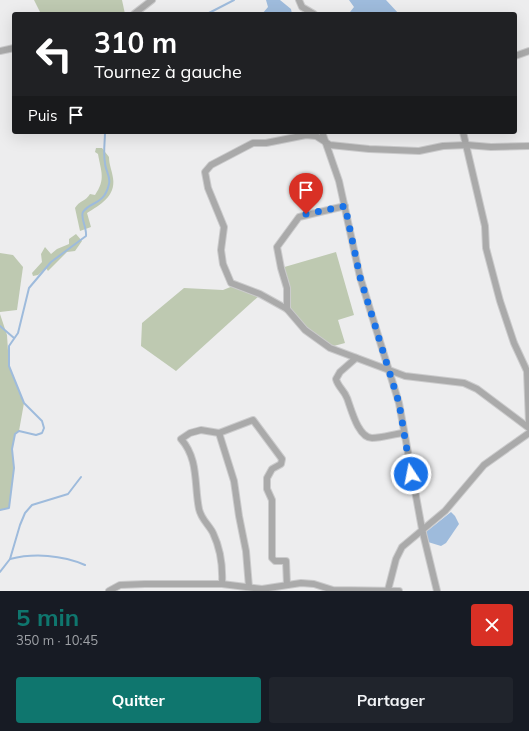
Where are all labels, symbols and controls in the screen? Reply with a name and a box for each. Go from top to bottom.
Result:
text: 310 m [94,25,177,60]
icon: left [28,28,80,80]
text: Tournez à gauche [94,60,242,83]
icon: arrive [65,104,87,126]
text: Puis [28,106,57,125]
pin [289,173,323,214]
icon: arrive [295,179,317,201]
position arrow [390,453,432,495]
text: 5 min [16,602,79,632]
button: close [471,604,513,646]
text: 350 m · 10:45 [16,632,98,648]
button: Quitter [16,677,261,723]
button: Partager [269,677,513,723]

